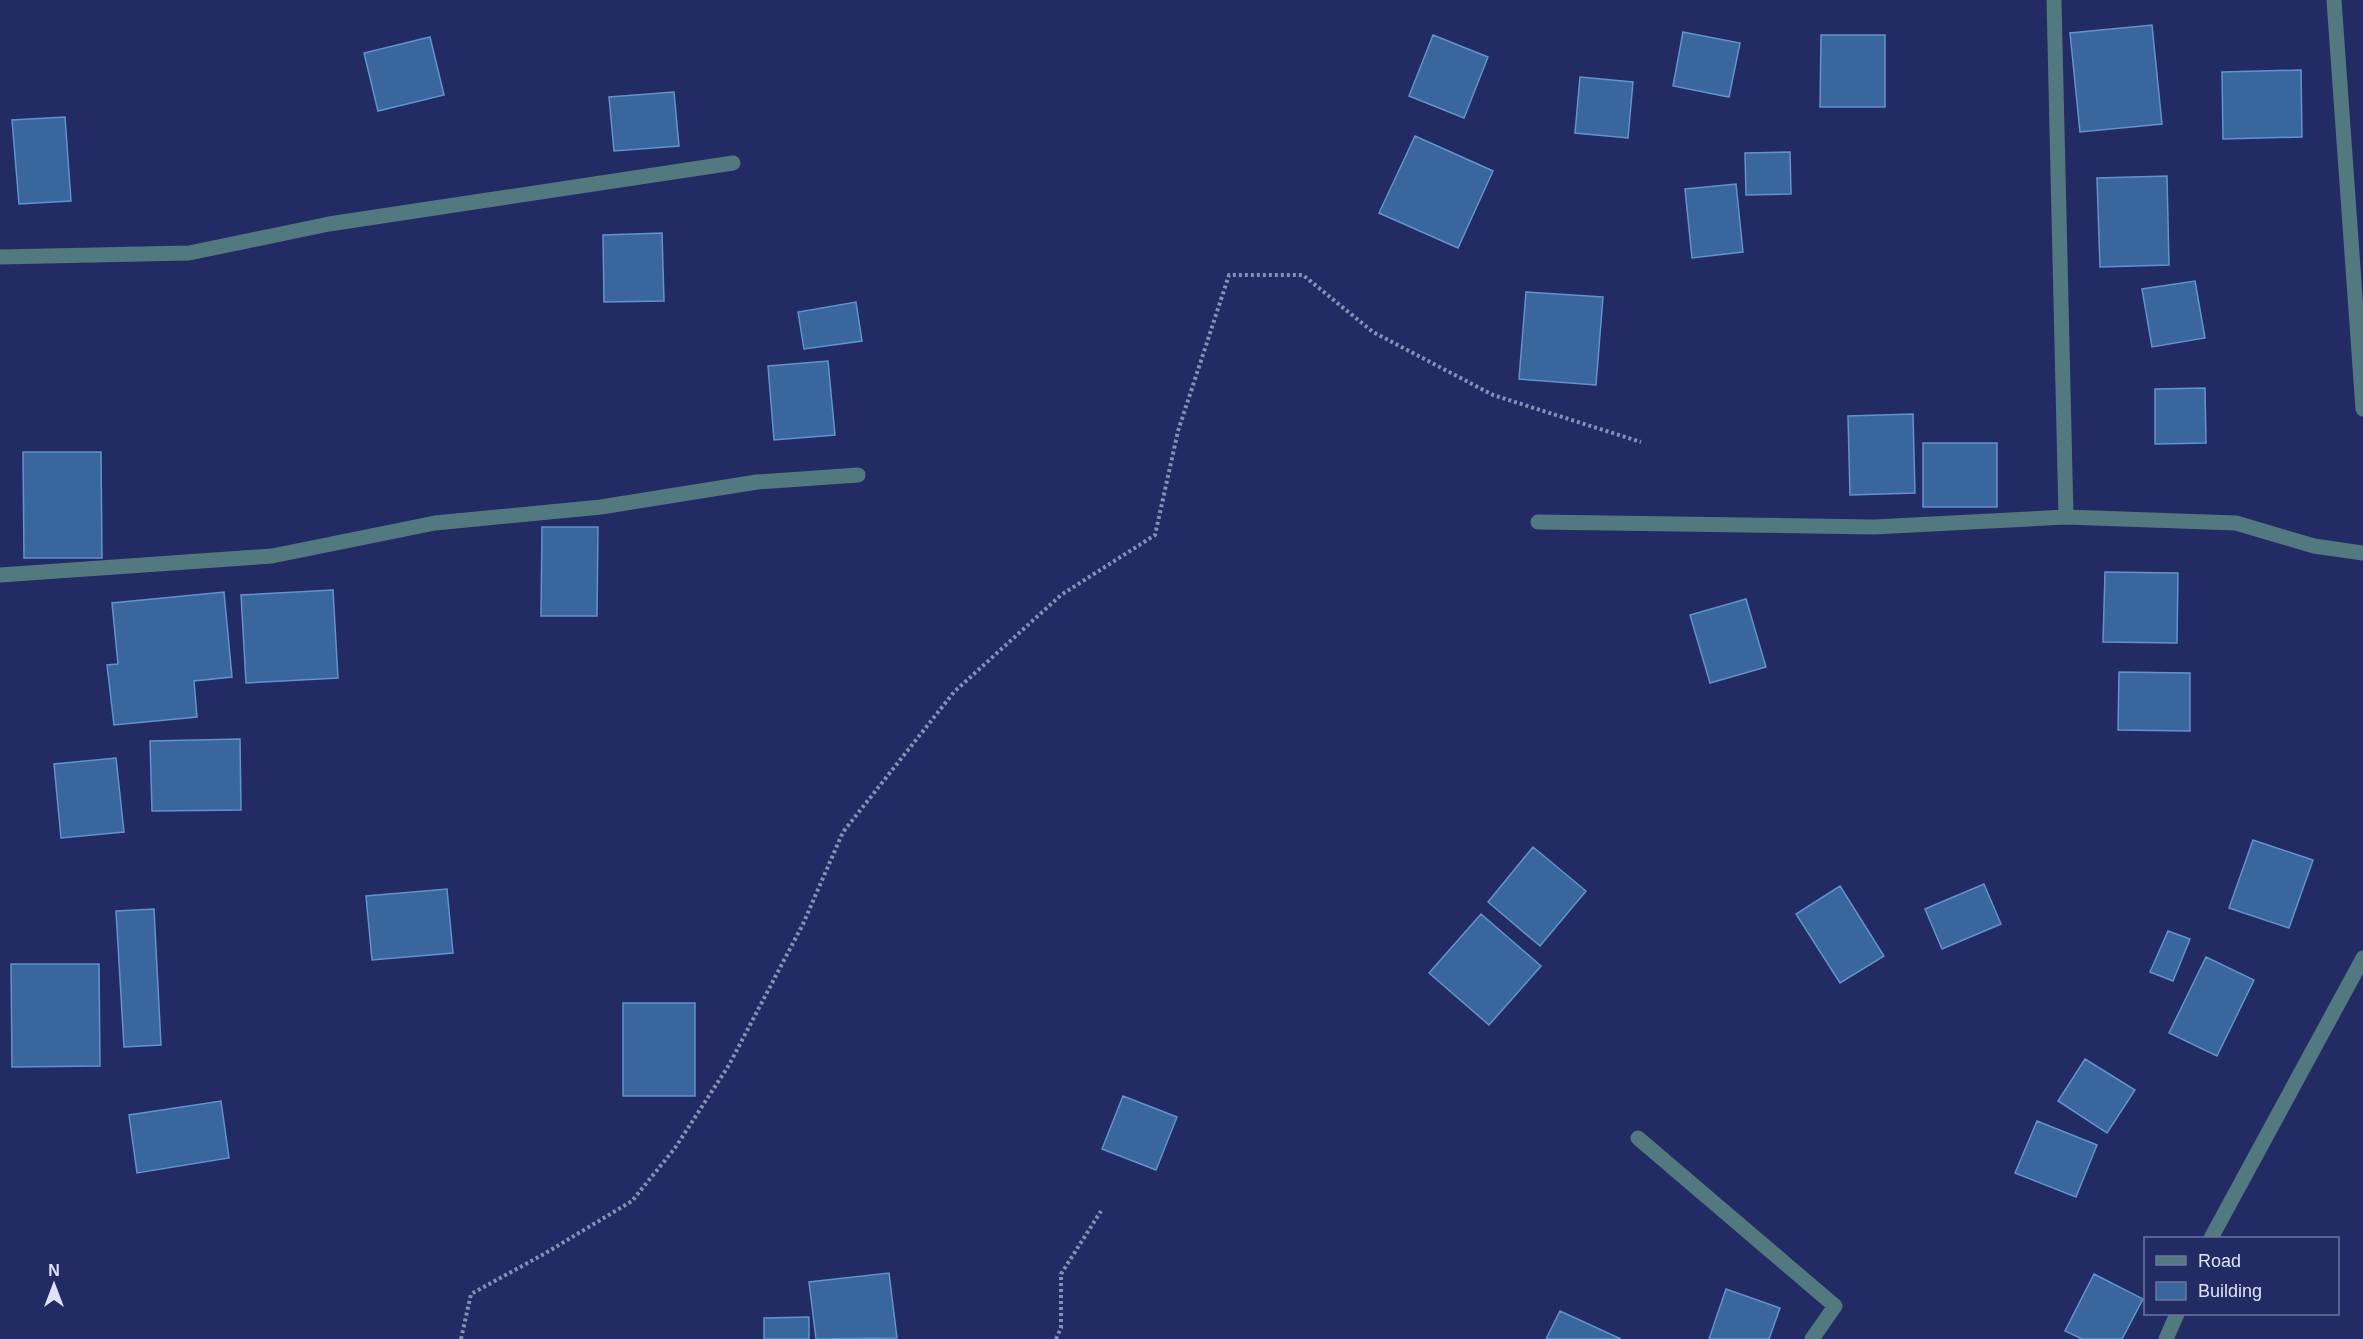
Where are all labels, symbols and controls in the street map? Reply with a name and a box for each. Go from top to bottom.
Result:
legend [2144,1237,2339,1315]
text: Road [2198,1251,2241,1271]
north arrow [24,1255,84,1315]
text: N [48,1262,60,1279]
text: Building [2198,1281,2262,1301]

